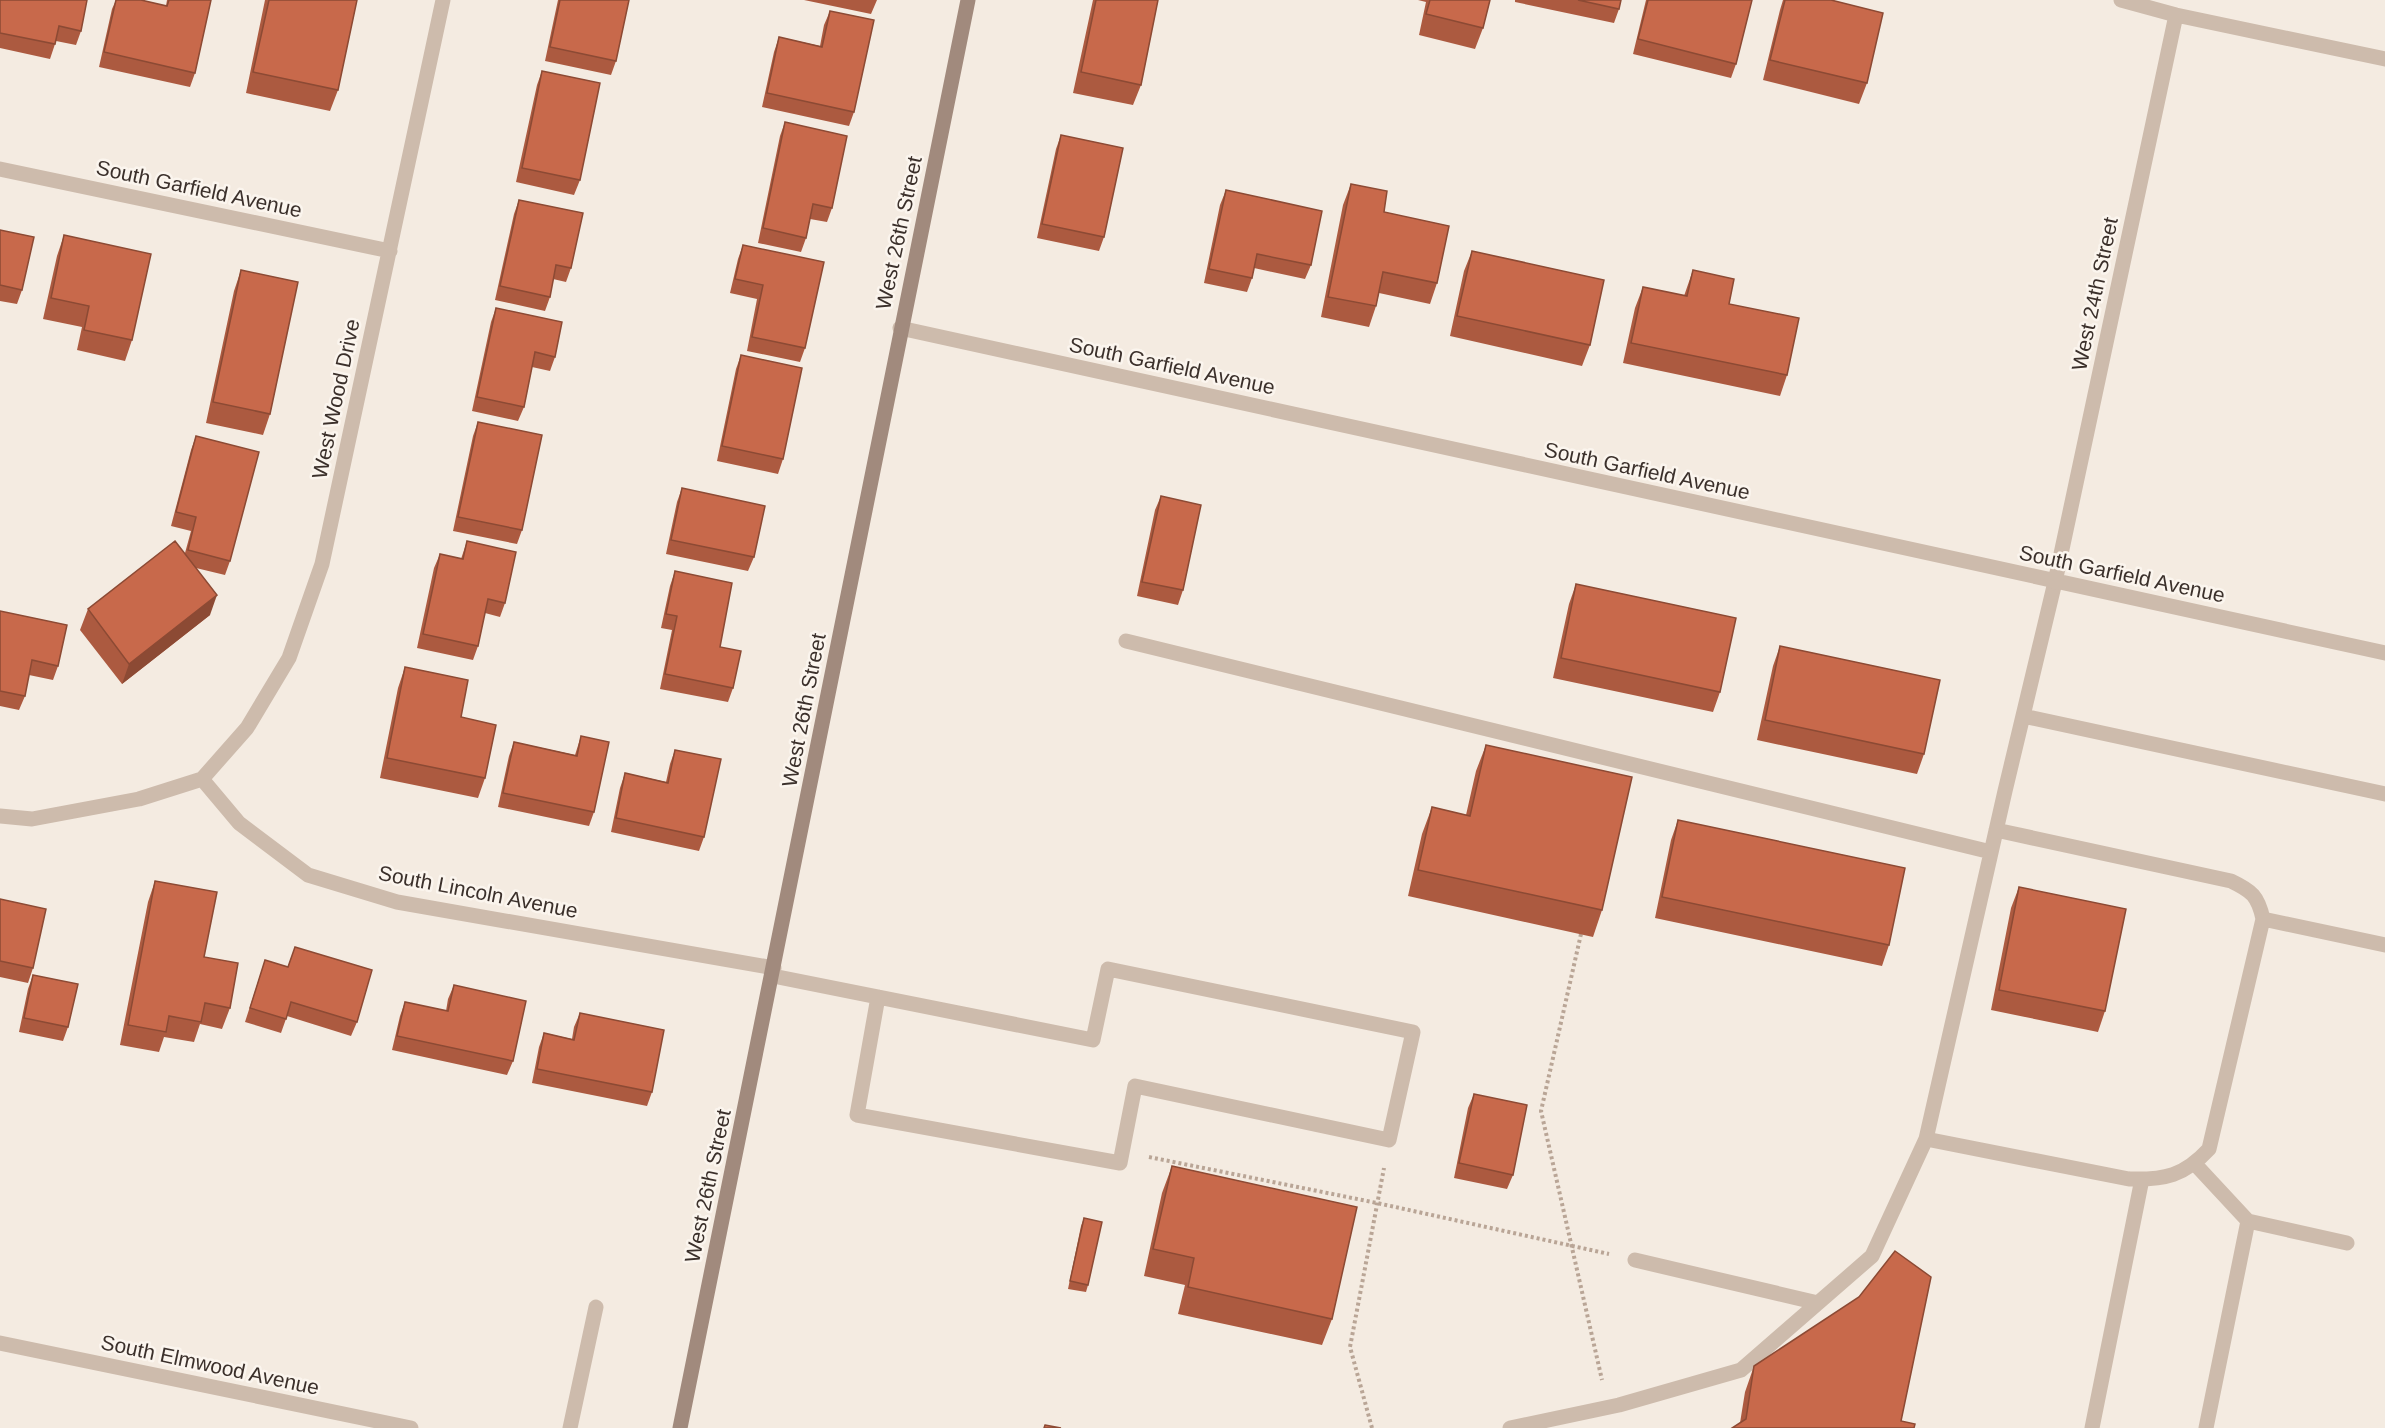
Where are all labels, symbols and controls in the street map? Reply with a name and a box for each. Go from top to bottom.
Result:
street label: West 26th Street [871,154,926,312]
street label: South Garfield Avenue [94,155,304,222]
street label: West 24th Street [2067,215,2122,373]
street label: West Wood Drive [307,317,364,481]
street label: South Garfield Avenue [1067,332,1277,399]
street label: South Garfield Avenue [1542,437,1752,504]
street label: South Garfield Avenue [2017,540,2227,607]
street label: West 26th Street [777,631,830,789]
street label: South Lincoln Avenue [376,861,580,922]
street label: West 26th Street [680,1107,735,1265]
street label: South Elmwood Avenue [99,1330,321,1399]

